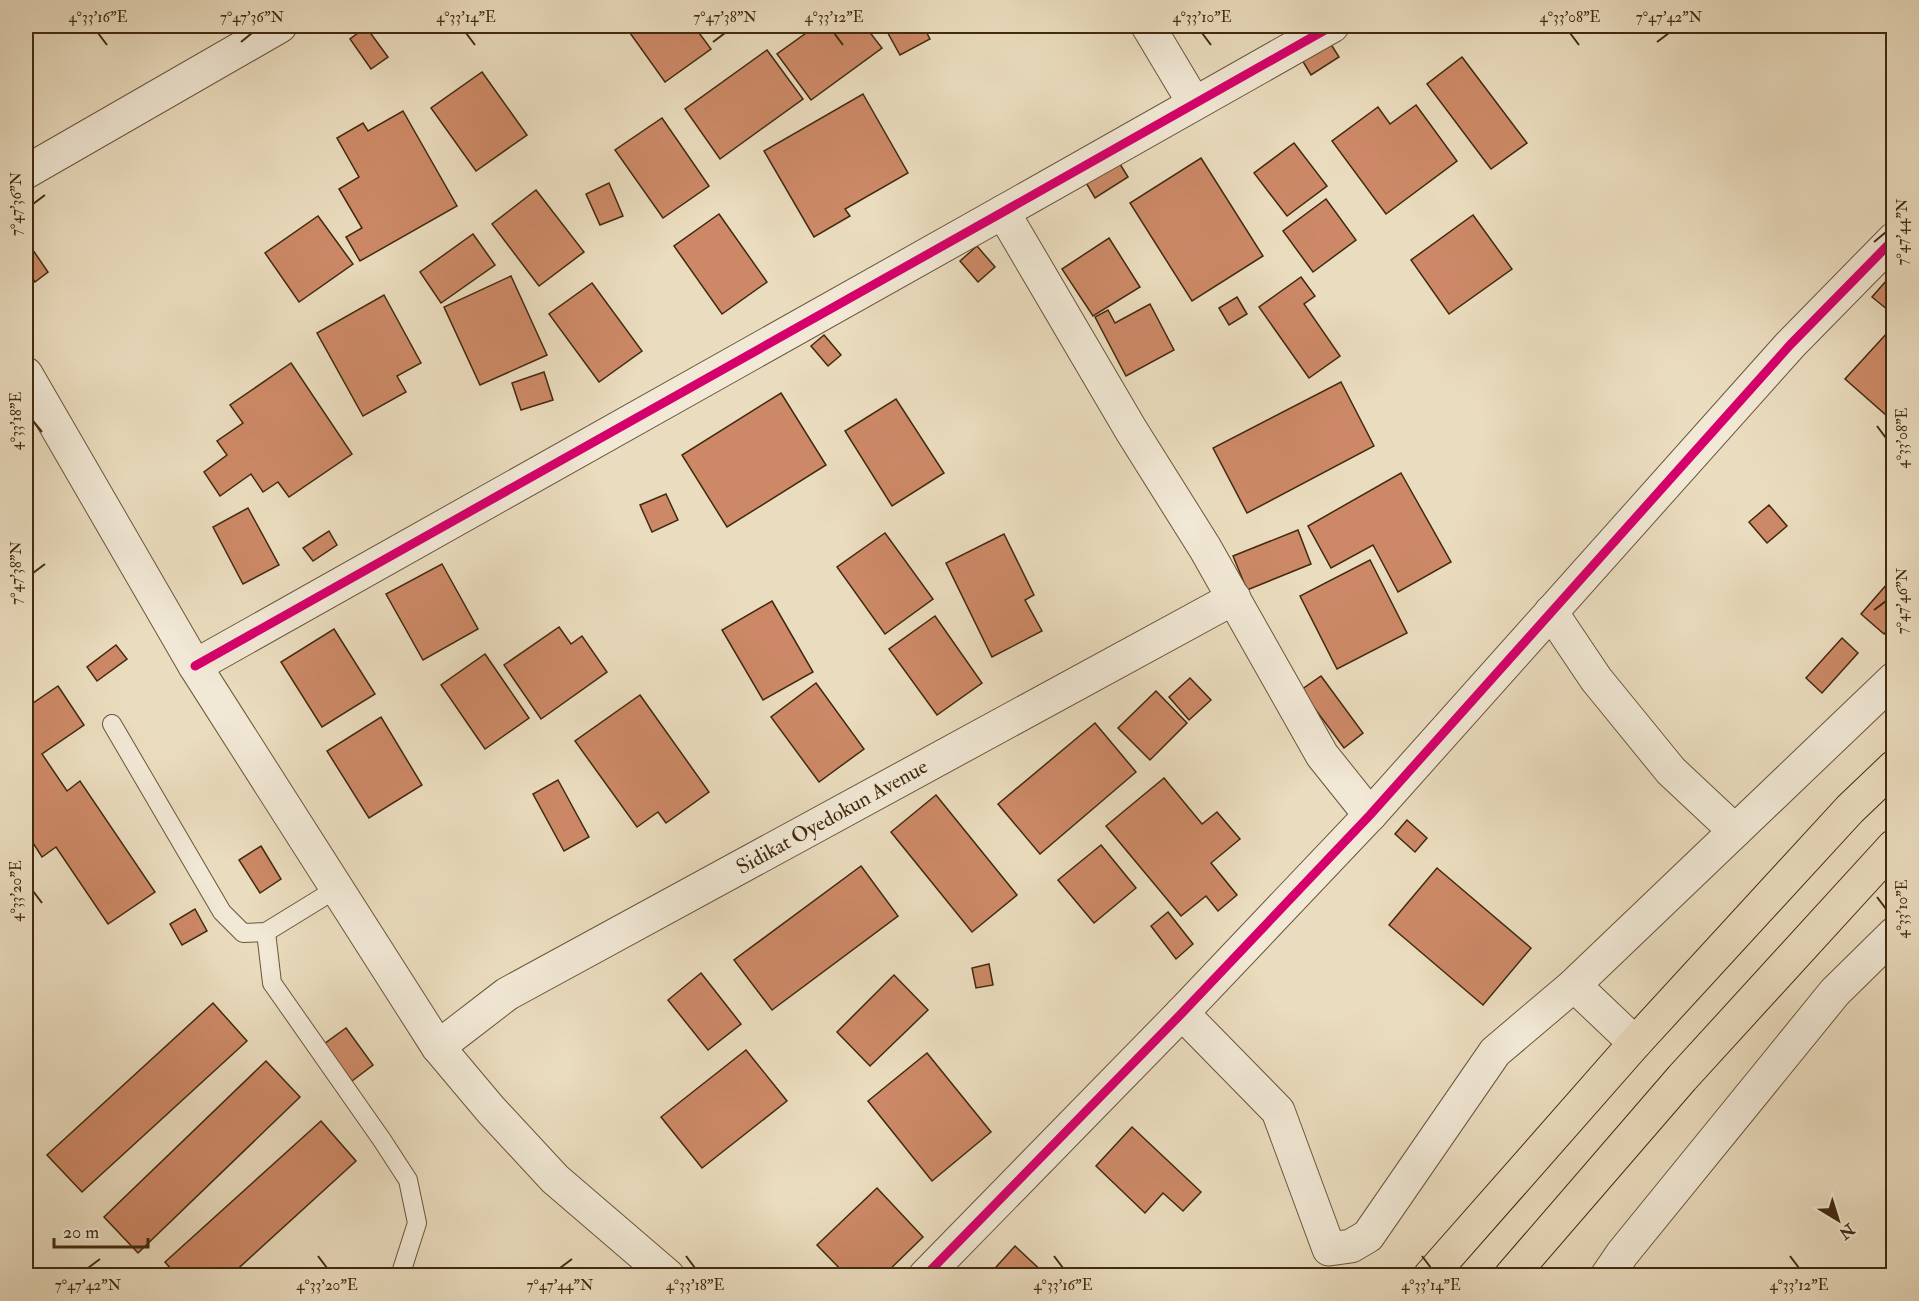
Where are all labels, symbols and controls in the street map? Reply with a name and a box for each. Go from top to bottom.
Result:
text: 4°33'16"E [69,8,128,27]
text: 7°47'36"N [220,8,285,27]
text: 4°33'14"E [436,8,496,27]
text: 7°47'38"N [693,8,757,27]
text: 4°33'12"E [804,8,864,27]
text: 4°33'10"E [1172,8,1232,27]
text: 4°33'08"E [1540,8,1601,27]
text: 7°47'42"N [1636,8,1703,27]
text: 7°47'36"N [7,171,26,236]
text: 7°47'44"N [1893,198,1912,265]
text: 4°33'18"E [7,392,26,450]
text: 4°33'08"E [1893,407,1912,468]
text: 7°47'38"N [7,541,26,605]
text: 7°47'46"N [1893,567,1912,634]
street label: Sidikat Oyedokun Avenue [731,753,933,881]
text: 4°33'20"E [7,860,26,922]
text: 4°33'10"E [1893,879,1912,939]
north arrow [1808,1190,1868,1250]
scale bar [54,1211,148,1249]
text: N [1834,1218,1859,1244]
text: 20 m [63,1221,99,1244]
text: 7°47'42"N [55,1276,122,1295]
text: 4°33'20"E [296,1276,358,1295]
text: 7°47'44"N [527,1276,594,1295]
text: 4°33'18"E [666,1276,724,1295]
text: 4°33'16"E [1034,1276,1093,1295]
text: 4°33'14"E [1401,1276,1461,1295]
text: 4°33'12"E [1769,1276,1829,1295]

